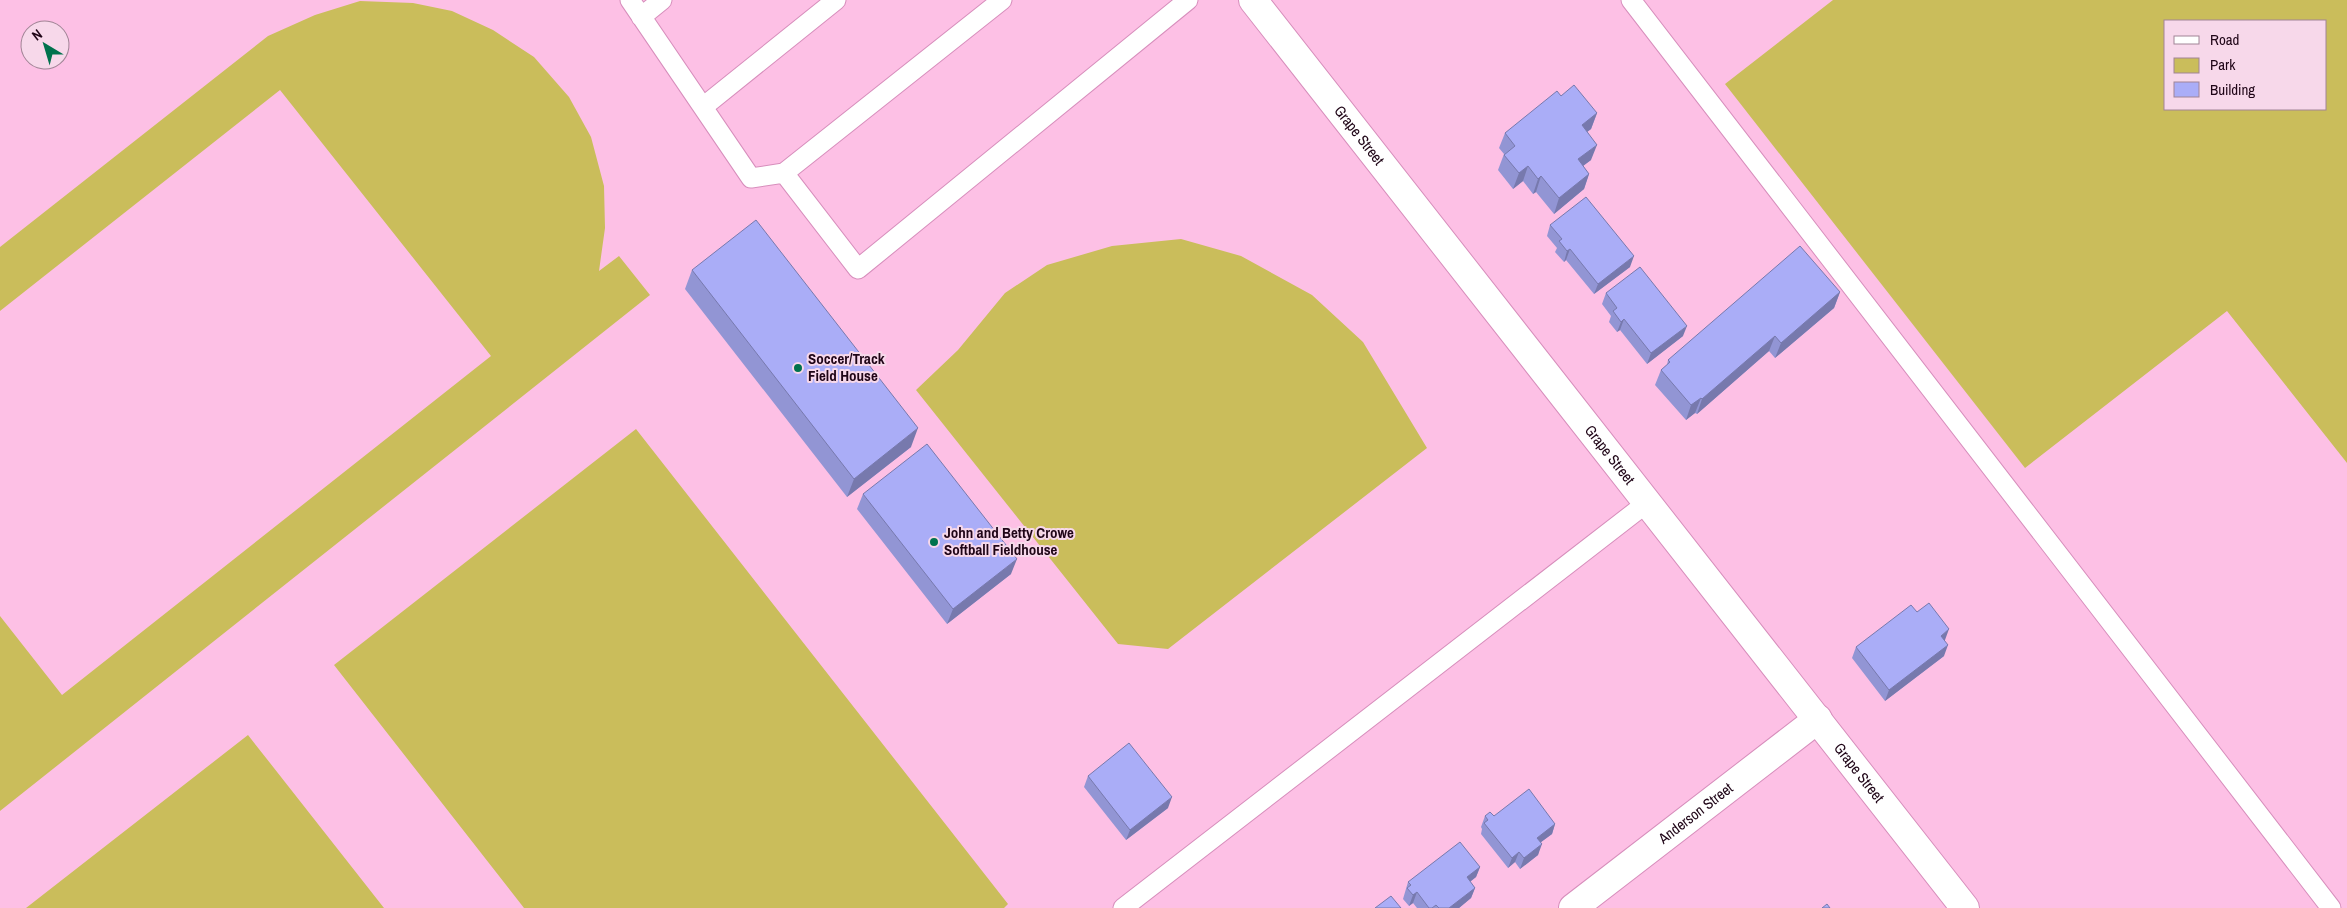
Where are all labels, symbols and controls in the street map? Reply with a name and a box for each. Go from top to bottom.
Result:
north arrow [20,20,70,70]
legend [2164,20,2327,110]
text: N [28,25,46,44]
text: Road [2210,29,2239,50]
text: Park [2210,54,2236,75]
text: Building [2210,79,2255,100]
street label: Grape Street [1330,101,1390,170]
place label: Soccer/Track Field House [808,348,885,386]
marker: Soccer/Track Field House [792,362,804,374]
street label: Grape Street [1580,420,1640,489]
place label: John and Betty Crowe Softball Fieldhouse [944,522,1074,560]
marker: John and Betty Crowe Softball Fieldhouse [928,536,940,548]
street label: Grape Street [1829,738,1890,807]
street label: Anderson Street [1653,777,1738,849]

